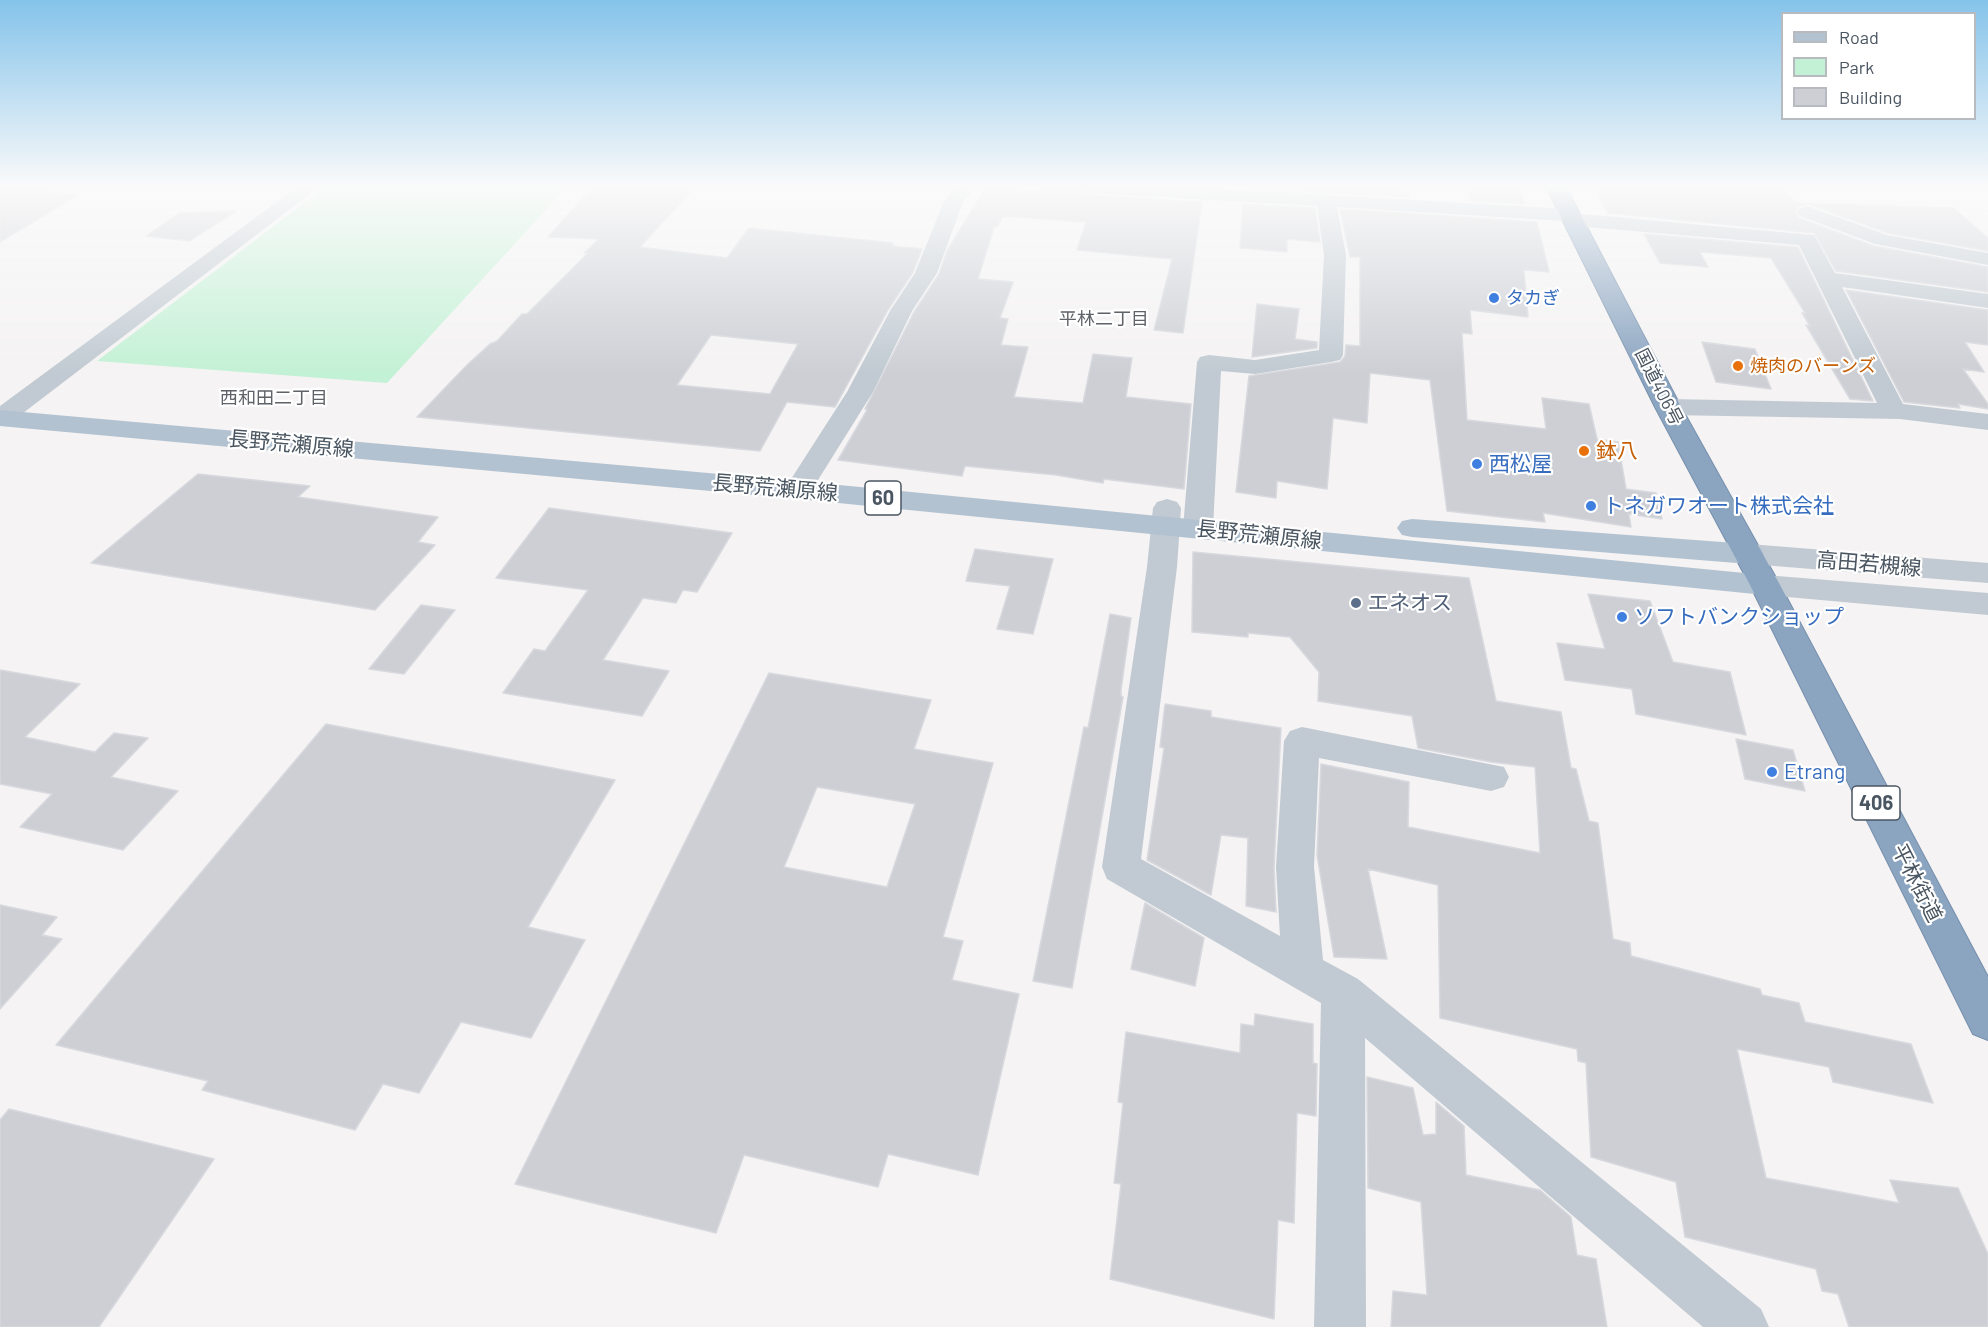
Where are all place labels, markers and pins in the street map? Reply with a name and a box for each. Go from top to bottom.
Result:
place label: タカぎ [1506,287,1560,309]
marker: タカぎ [1487,291,1501,305]
place label: 焼肉のバーンズ [1750,355,1876,377]
marker: 焼肉のバーンズ [1731,359,1745,373]
place label: 鉢八 [1596,438,1638,464]
marker: 鉢八 [1577,444,1591,458]
place label: 西松屋 [1489,451,1552,477]
marker: 西松屋 [1470,457,1484,471]
place label: トネガワオート株式会社 [1603,493,1834,519]
marker: トネガワオート株式会社 [1584,499,1598,513]
place label: エネオス [1368,590,1452,616]
marker: エネオス [1349,596,1363,610]
place label: ソフトバンクショップ [1634,604,1844,630]
marker: ソフトバンクショップ [1615,610,1629,624]
place label: Etrang [1784,759,1845,785]
marker: Etrang [1765,765,1779,779]

